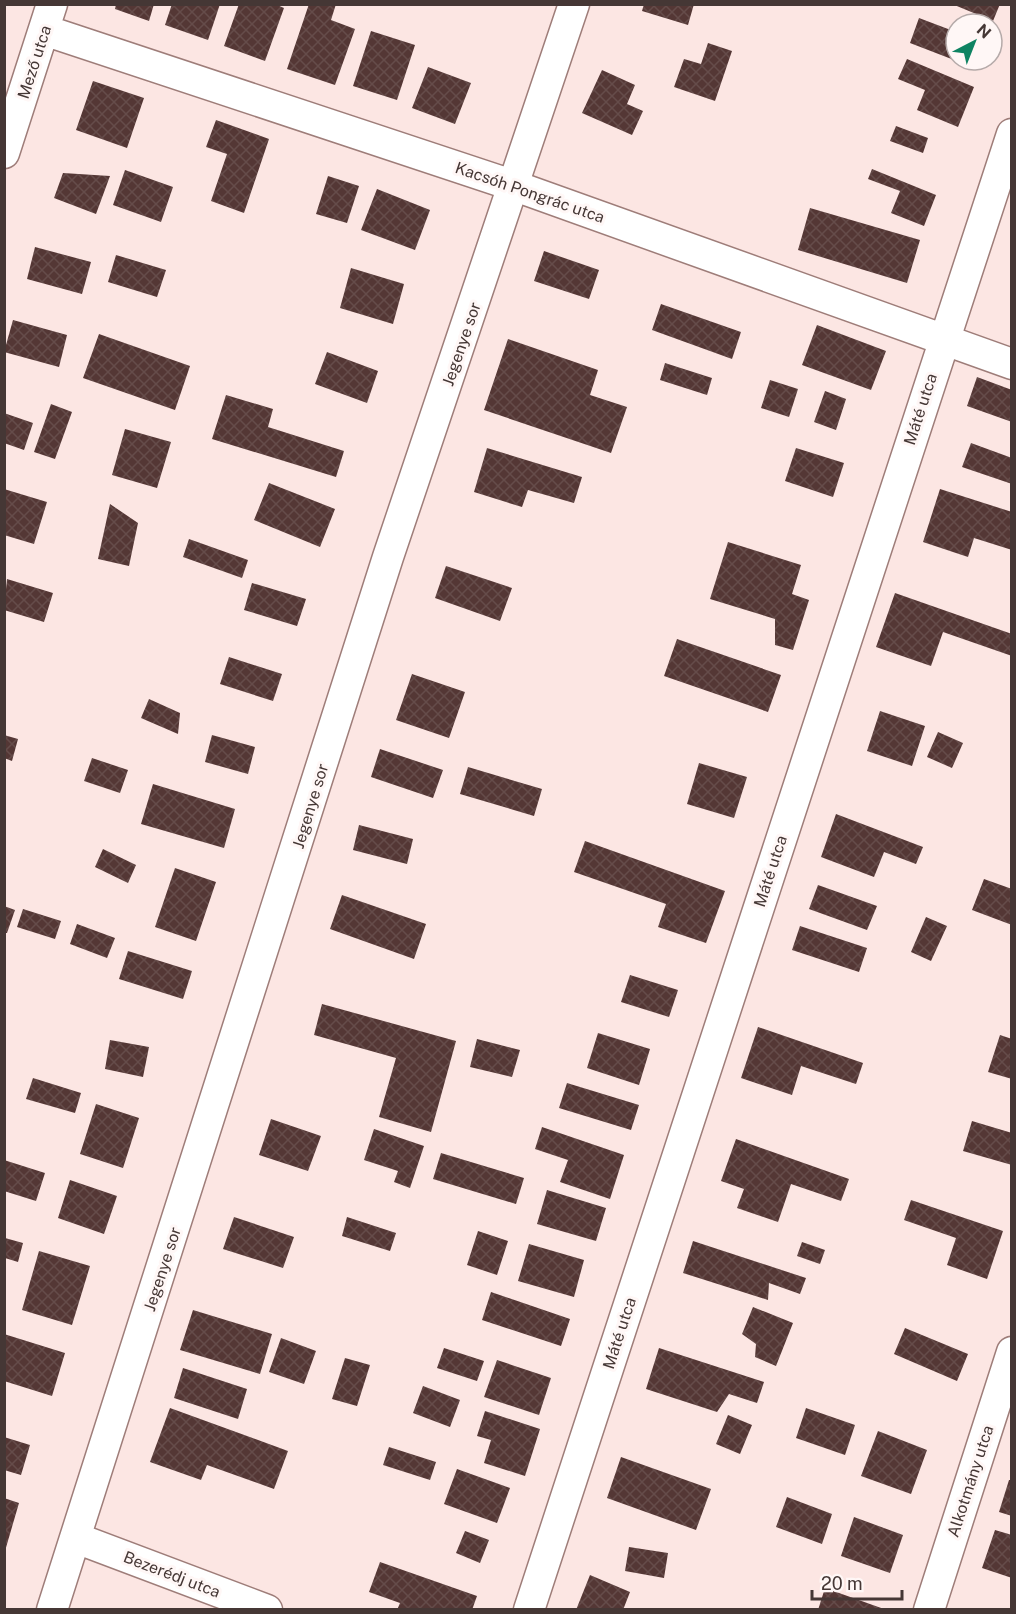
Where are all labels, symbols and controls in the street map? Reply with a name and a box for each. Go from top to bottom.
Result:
north arrow [944,12,1004,72]
text: N [973,20,995,42]
street label: Mező utca [14,23,55,101]
street label: Kacsóh Pongrác utca [453,158,607,227]
street label: Jegenye sor [438,300,485,389]
street label: Máté utca [900,371,941,447]
street label: Jegenye sor [289,761,332,851]
street label: Máté utca [750,833,791,909]
street label: Jegenye sor [140,1225,185,1314]
street label: Máté utca [599,1295,640,1371]
street label: Alkotmány utca [943,1423,997,1539]
street label: Bezerédj utca [121,1547,223,1602]
scale bar [812,1563,902,1601]
text: 20 m [821,1573,863,1594]

